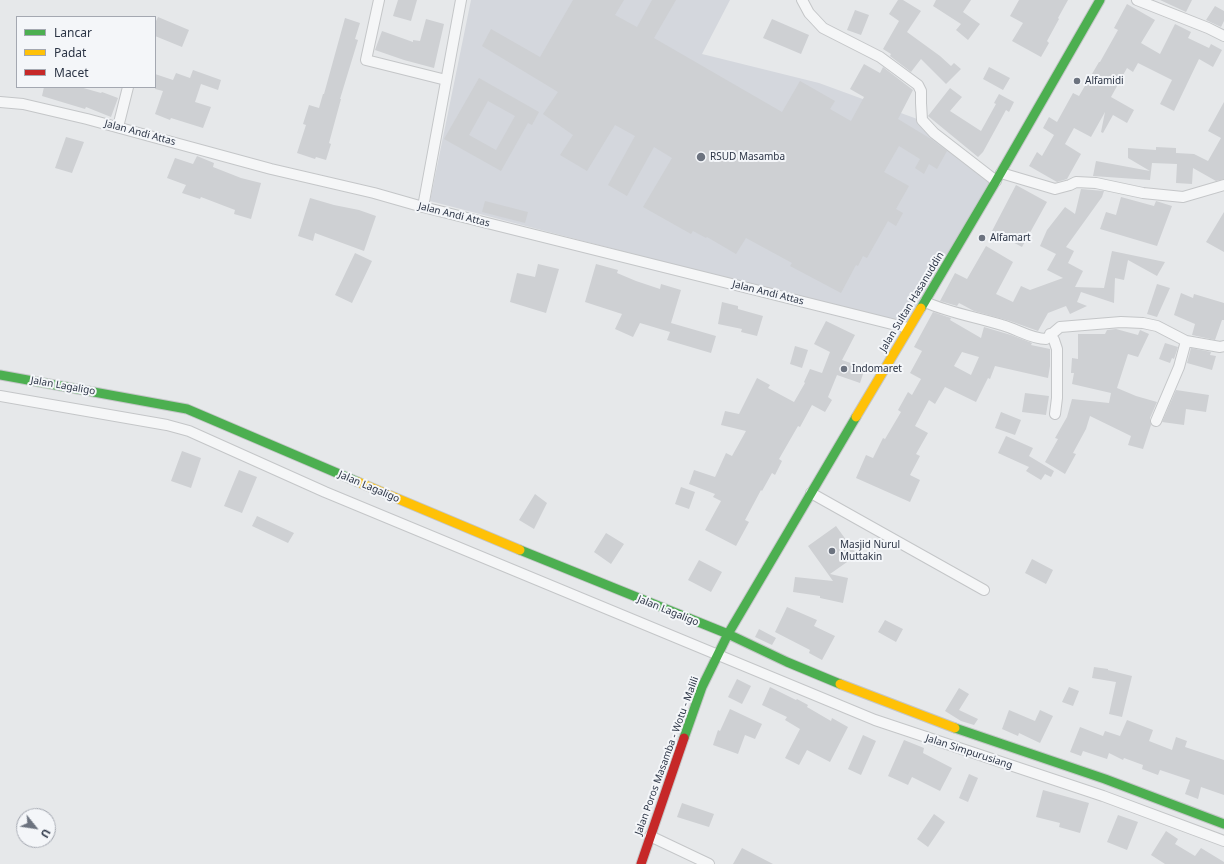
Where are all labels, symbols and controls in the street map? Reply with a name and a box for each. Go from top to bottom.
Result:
legend [16,16,156,88]
text: Lancar [54,24,92,41]
text: Padat [54,44,86,61]
text: Macet [54,64,88,81]
place label: Alfamidi [1085,75,1124,87]
marker: Alfamidi [1072,76,1082,86]
street label: Jalan Andi Attas [103,118,177,148]
marker: RSUD Masamba [695,151,707,163]
place label: RSUD Masamba [710,151,785,163]
street label: Jalan Andi Attas [417,200,491,230]
place label: Alfamart [990,232,1031,244]
marker: Alfamart [977,233,987,243]
street label: Jalan Sultan Hasanuddin [877,250,947,354]
street label: Jalan Andi Attas [731,278,805,308]
place label: Indomaret [852,363,902,375]
marker: Indomaret [839,364,849,374]
street label: Jalan Lagaligo [30,374,96,398]
street label: Jalan Lagaligo [337,469,401,505]
place label: Masjid Nurul Muttakin [840,539,900,562]
marker: Masjid Nurul Muttakin [827,546,837,556]
street label: Jalan Lagaligo [635,593,701,629]
street label: Jalan Poros Masamba - Wotu - Malili [633,675,701,837]
street label: Jalan Simpurusiang [924,732,1014,772]
north arrow [16,808,56,848]
text: U [37,826,55,841]

